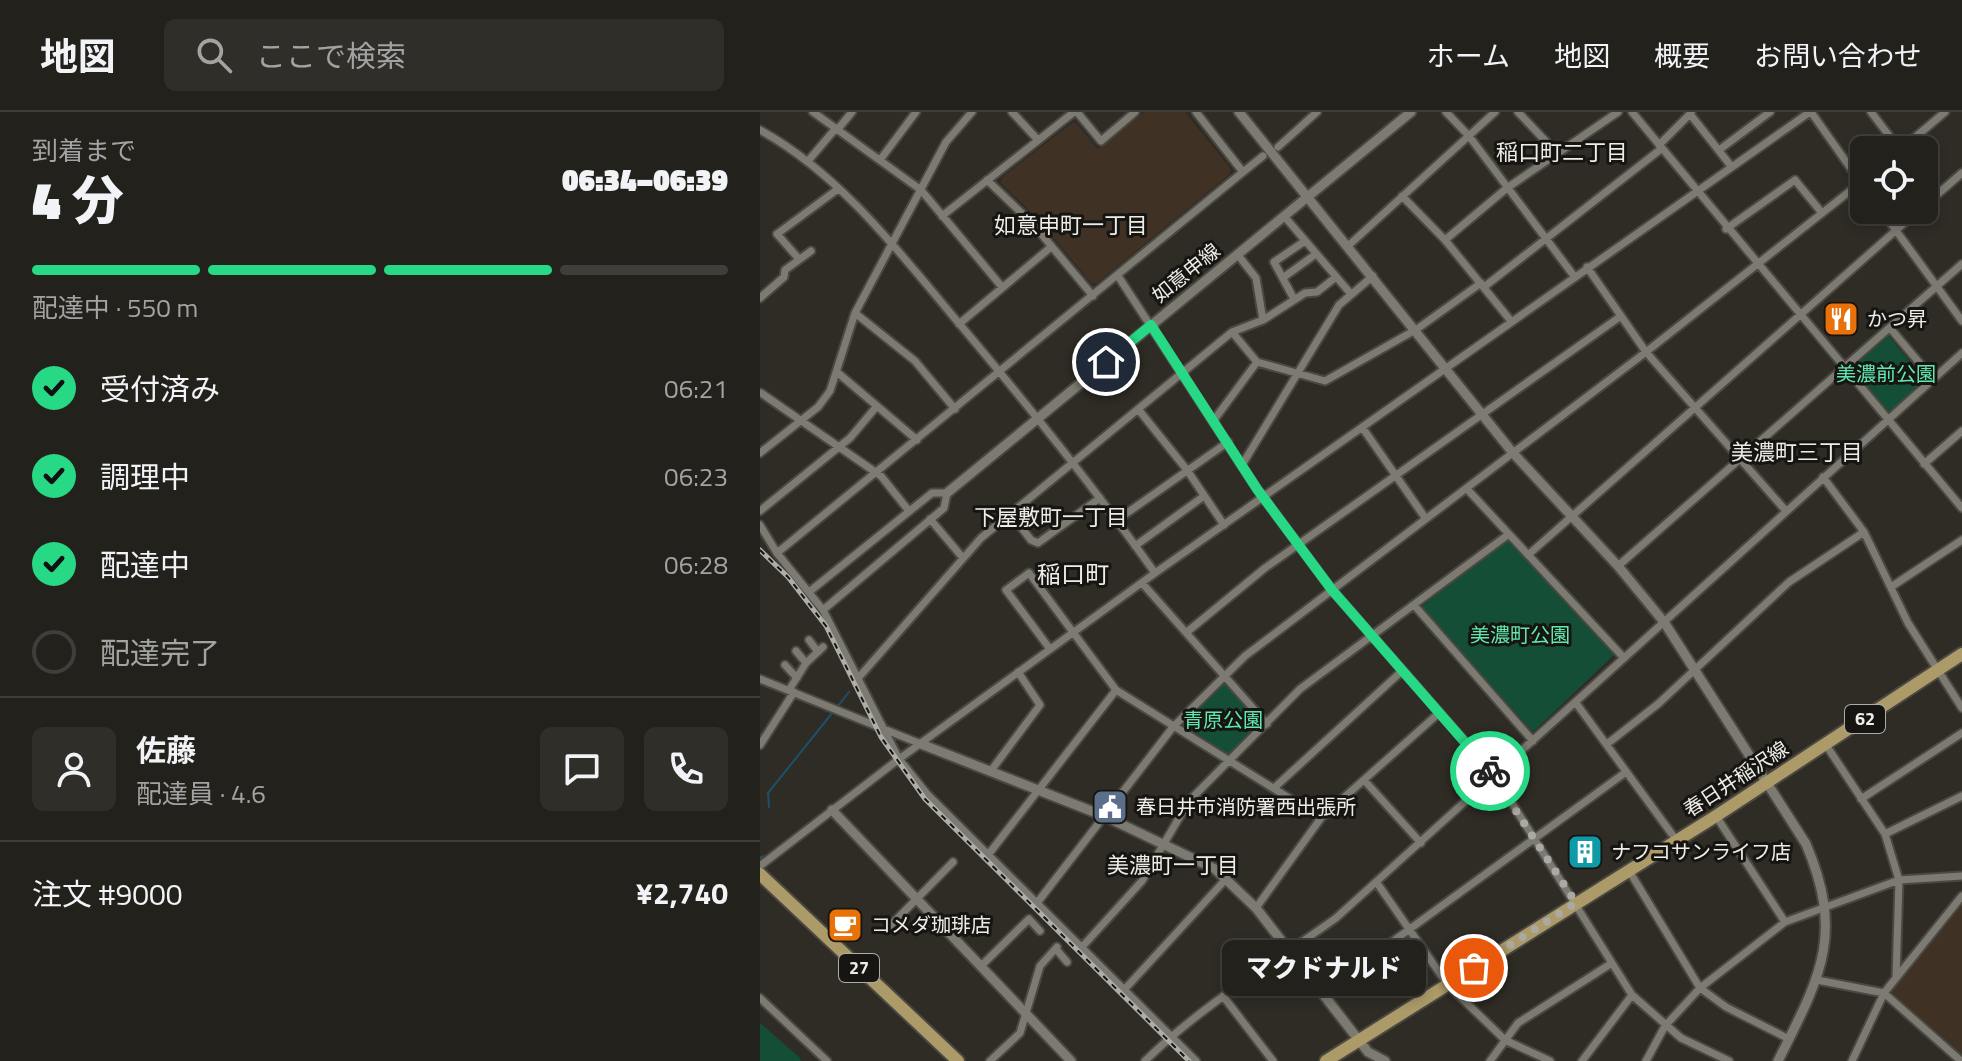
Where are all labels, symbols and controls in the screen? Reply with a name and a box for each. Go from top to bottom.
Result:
search box [164,19,724,91]
text: 地図 [40,27,116,85]
icon: search [192,33,236,77]
text: ここで検索 [256,33,406,79]
text: ホーム [1427,34,1510,77]
text: 地図 [1554,34,1610,77]
text: 概要 [1654,34,1710,77]
text: お問い合わせ [1754,34,1922,77]
text: 到着まで [32,131,136,170]
district label: 稲口町二丁目 [1496,135,1628,169]
map controls [1850,136,1938,224]
button: locate [1850,136,1938,224]
text: 06:34–06:39 [562,157,728,203]
text: 4 分 [32,160,124,239]
district label: 如意申町一丁目 [994,208,1148,242]
street label: 如意申線 [1145,235,1227,310]
text: 配達中 · 550 m [32,288,198,327]
restaurant icon: かつ昇 [1822,300,1860,338]
place label: かつ昇 [1867,303,1927,334]
pin [1072,328,1140,396]
icon: home [1084,340,1128,384]
park label: 美濃前公園 [1836,358,1936,389]
icon: check [32,366,76,410]
text: 受付済み [100,366,220,412]
text: 06:21 [664,369,728,408]
district label: 美濃町三丁目 [1731,435,1863,469]
icon: check [32,454,76,498]
text: 調理中 [100,454,190,500]
text: 06:23 [664,457,728,496]
district label: 下屋敷町一丁目 [974,500,1128,534]
icon: check [32,542,76,586]
text: 配達中 [100,542,190,588]
text: 06:28 [664,545,728,584]
district label: 稲口町 [1037,556,1109,592]
park label: 美濃町公園 [1470,619,1570,650]
text: 配達完了 [100,630,220,676]
park label: 青原公園 [1183,704,1263,735]
road number: 62 [1845,705,1885,733]
button: person [32,727,116,811]
text: 佐藤 [136,727,196,773]
button: chat [540,727,624,811]
button: phone [644,727,728,811]
courier [1450,731,1530,811]
street label: 春日井稲沢線 [1677,733,1794,824]
icon: bike [1468,749,1512,793]
text: 配達員 · 4.6 [136,774,266,813]
public building icon: 春日井市消防署西出張所 [1091,788,1129,826]
place label: 春日井市消防署西出張所 [1136,791,1356,822]
building icon: ナフコサンライフ店 [1566,833,1604,871]
place label: ナフコサンライフ店 [1611,836,1791,867]
district label: 美濃町一丁目 [1107,848,1239,882]
text: ¥2,740 [636,870,728,916]
text: 注文 #9000 [32,871,183,917]
cafe icon: コメダ珈琲店 [826,906,864,944]
place label: コメダ珈琲店 [871,909,991,940]
pin [1440,934,1508,1002]
callout: マクドナルド [1222,940,1426,996]
icon: bag [1452,946,1496,990]
text: マクドナルド [1246,948,1402,987]
road number: 27 [839,954,879,982]

